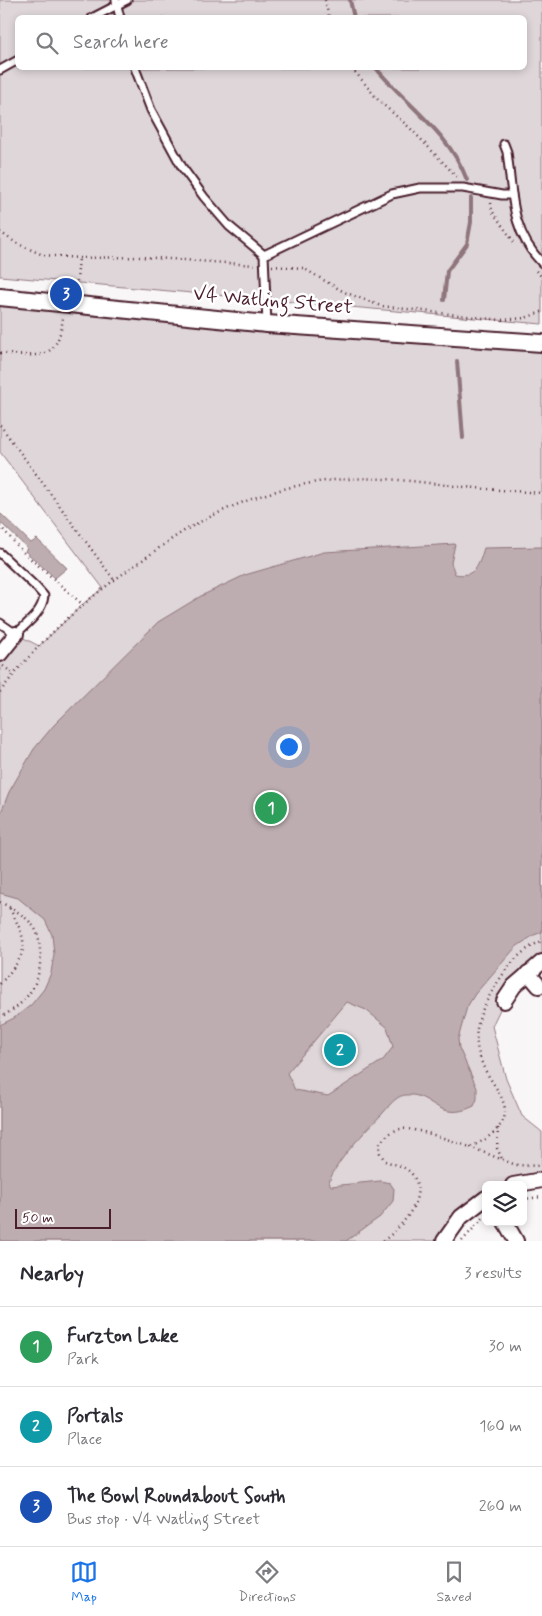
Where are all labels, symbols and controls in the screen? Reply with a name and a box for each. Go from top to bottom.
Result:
search box [15,15,527,70]
icon: search [33,29,61,57]
text: Search here [73,30,169,55]
pin: 3 [50,275,82,313]
street label: V4 Watling Street [192,281,354,323]
your location [276,734,302,760]
pin: 1 [255,789,287,827]
pin: 2 [324,1031,356,1069]
map controls [482,1181,527,1226]
button: layers [482,1181,527,1226]
scale bar [15,1206,111,1229]
text: 50 m [22,1209,53,1227]
text: Nearby [20,1260,84,1288]
text: 3 results [464,1263,522,1284]
text: Furzton Lake [67,1324,179,1349]
text: 1 [32,1336,40,1357]
text: 30 m [489,1336,522,1357]
text: Park [67,1349,99,1370]
text: Portals [67,1404,123,1429]
text: 2 [32,1416,40,1437]
text: 160 m [479,1416,522,1437]
text: Place [67,1429,102,1450]
text: The Bowl Roundabout South [67,1484,286,1509]
text: 3 [32,1496,40,1517]
text: 260 m [479,1496,522,1517]
text: Bus stop · V4 Watling Street [67,1509,260,1530]
tab: Map [70,1558,98,1606]
tab: Directions [239,1558,296,1606]
tab: Saved [436,1558,472,1606]

